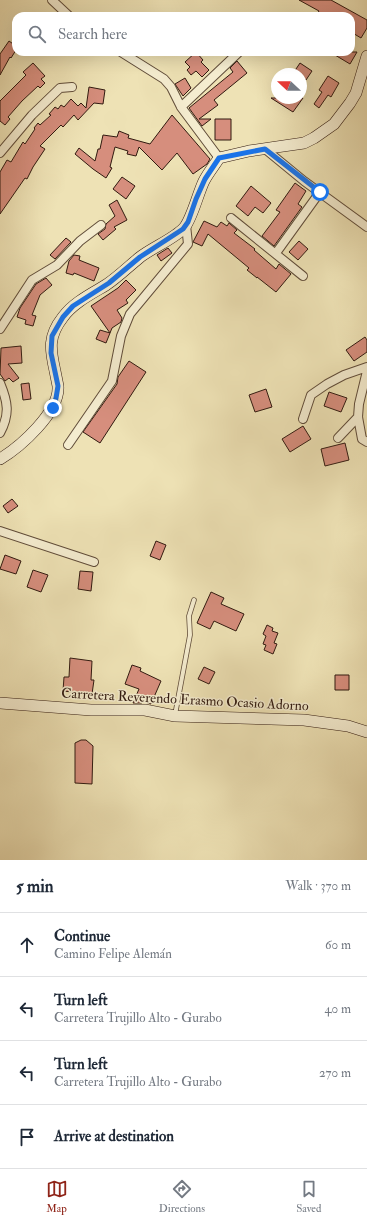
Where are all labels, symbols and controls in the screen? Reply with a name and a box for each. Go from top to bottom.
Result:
search box [12,12,355,56]
icon: search [26,23,48,45]
text: Search here [58,25,127,44]
north arrow [271,68,307,104]
route start [311,183,329,201]
route end [44,399,62,417]
street label: Carretera Reverendo Erasmo Ocasio Adorno [61,685,309,714]
text: 5 min [16,876,54,897]
text: Walk · 370 m [286,878,351,894]
text: Continue [54,927,110,946]
icon: ahead [16,934,38,956]
text: 60 m [325,937,351,953]
text: Camino Felipe Alemán [54,946,172,962]
text: Turn left [54,991,108,1010]
icon: left [16,998,38,1020]
text: 40 m [325,1001,351,1017]
text: Carretera Trujillo Alto - Gurabo [54,1010,222,1026]
text: Turn left [54,1055,108,1074]
icon: left [16,1062,38,1084]
text: 270 m [319,1065,351,1081]
text: Carretera Trujillo Alto - Gurabo [54,1074,222,1090]
icon: arrive [16,1126,38,1148]
text: Arrive at destination [54,1127,174,1146]
tab: Map [46,1178,68,1215]
tab: Directions [159,1178,205,1215]
tab: Saved [296,1178,321,1215]

